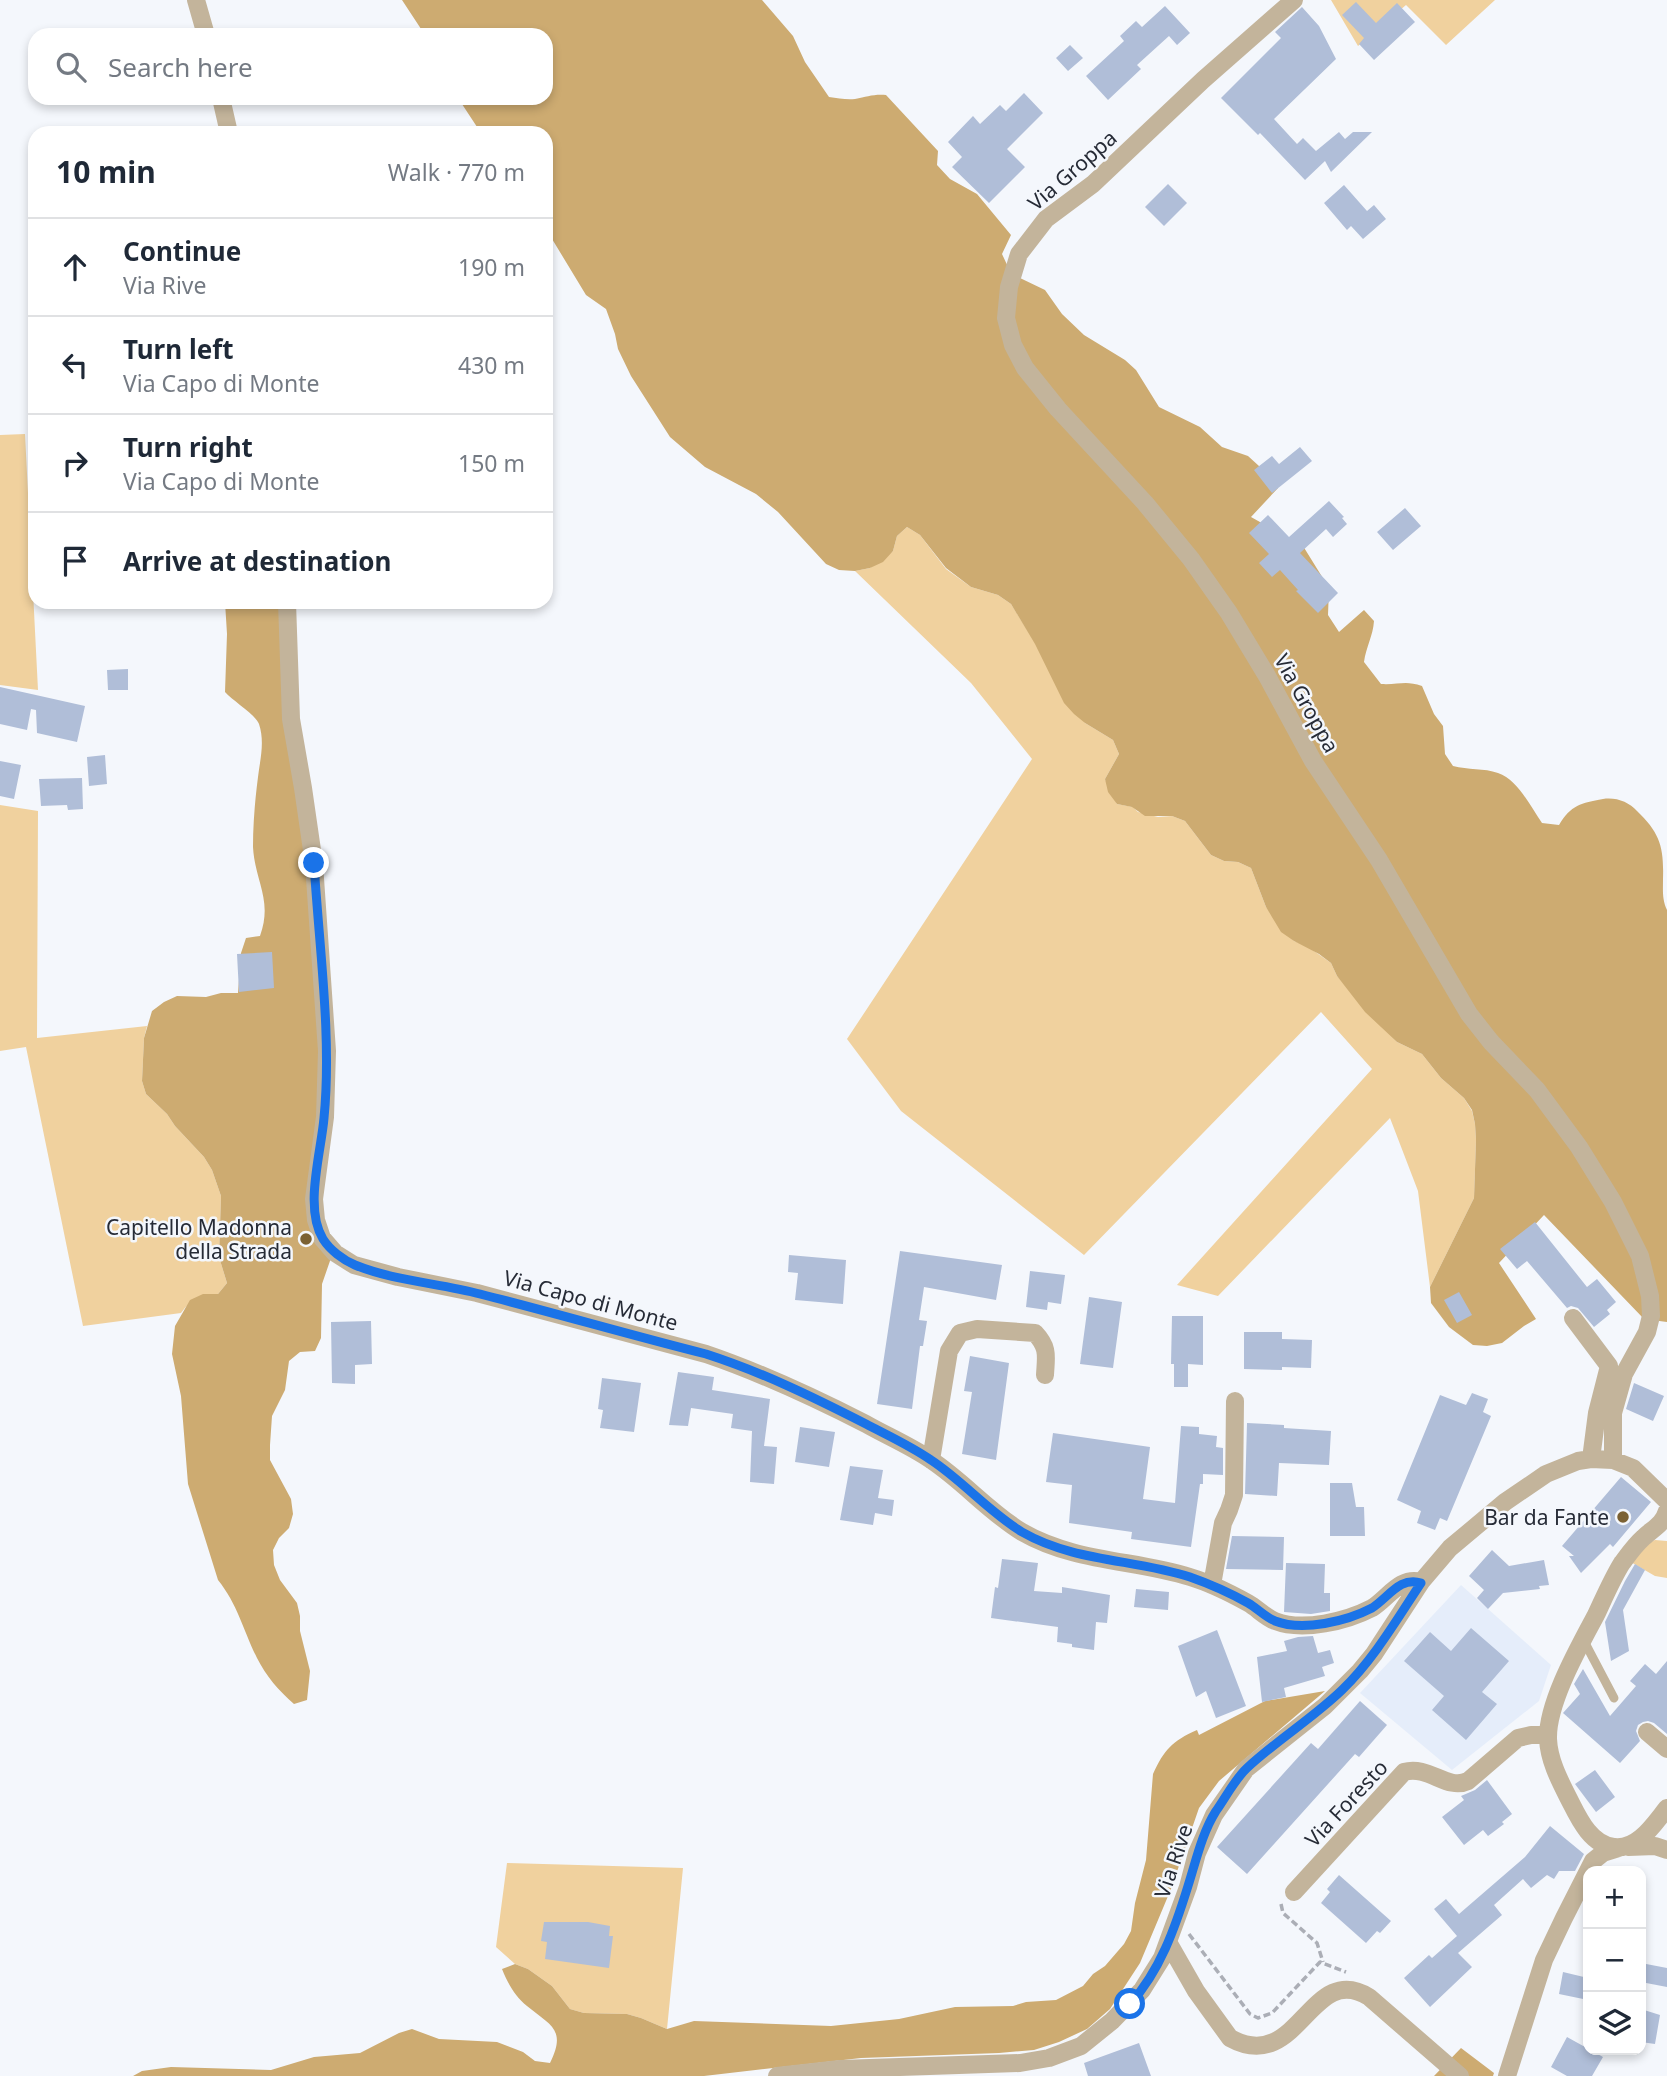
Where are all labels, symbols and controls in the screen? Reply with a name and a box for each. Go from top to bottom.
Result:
search box [28,28,553,105]
icon: search [52,48,90,86]
text: Search here [108,49,253,85]
street label: Via Groppa [1022,124,1122,216]
text: 10 min [56,151,156,192]
text: Walk · 770 m [388,156,525,188]
text: Continue [123,233,241,269]
icon: ahead [56,248,94,286]
text: 190 m [458,251,525,283]
text: Via Rive [123,269,207,301]
text: Turn left [123,331,234,367]
icon: left [56,346,94,384]
text: 430 m [458,349,525,381]
text: Via Capo di Monte [123,367,319,399]
text: Turn right [123,429,253,465]
icon: right [56,444,94,482]
text: 150 m [458,447,525,479]
text: Via Capo di Monte [123,465,319,497]
icon: arrive [56,542,94,580]
text: Arrive at destination [123,543,392,579]
street label: Via Groppa [1268,648,1346,758]
route end [298,847,329,878]
place label: Capitello Madonna della Strada [106,1213,292,1265]
marker: Capitello Madonna della Strada [298,1231,314,1247]
street label: Via Capo di Monte [501,1263,681,1337]
place label: Bar da Fante [1484,1503,1609,1531]
marker: Bar da Fante [1615,1509,1631,1525]
street label: Via Foresto [1298,1753,1394,1853]
street label: Via Rive [1147,1820,1199,1902]
map controls [1583,1866,1646,2055]
button: + [1583,1866,1646,1929]
button: − [1583,1929,1646,1992]
route start [1114,1988,1145,2019]
button: layers [1583,1992,1646,2055]

